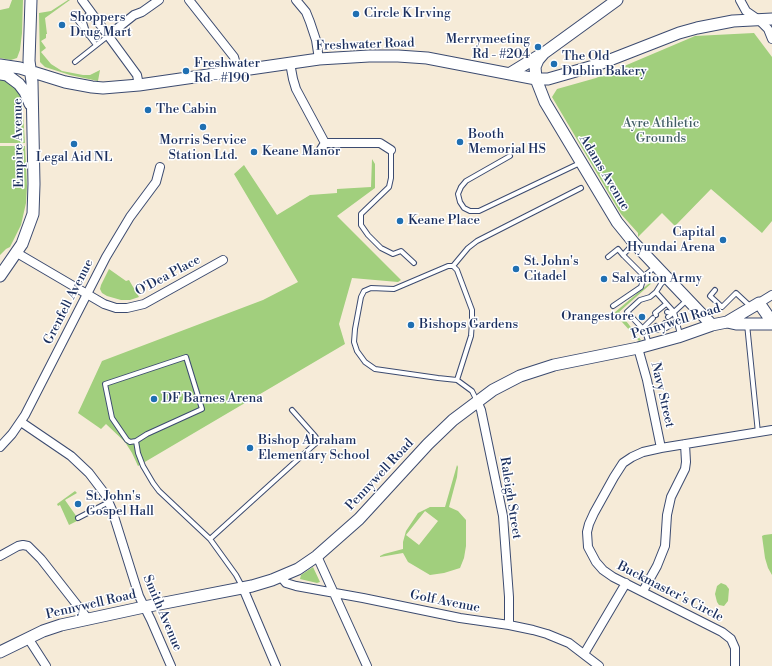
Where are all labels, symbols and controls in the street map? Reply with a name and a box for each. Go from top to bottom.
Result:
place label: Circle K Irving [364,6,451,22]
marker: Circle K Irving [351,9,361,19]
place label: Shoppers Drug Mart [70,10,132,41]
marker: Shoppers Drug Mart [57,20,67,30]
place label: Merrymeeting Rd - #204 [446,32,530,63]
street label: Freshwater Road [315,35,415,55]
marker: Merrymeeting Rd - #204 [533,42,543,52]
place label: The Old Dublin Bakery [562,49,647,80]
place label: Freshwater Rd - #190 [194,56,260,87]
marker: The Old Dublin Bakery [549,59,559,69]
marker: Freshwater Rd - #190 [181,66,191,76]
street label: Empire Avenue [10,98,28,188]
place label: The Cabin [156,102,217,118]
marker: The Cabin [143,105,153,115]
park label: Ayre Athletic Grounds [623,116,699,147]
marker: Morris Service Station Ltd. [198,122,208,132]
place label: Booth Memorial HS [468,127,546,158]
street label: Adams Avenue [575,132,633,214]
place label: Morris Service Station Ltd. [159,133,247,164]
marker: Booth Memorial HS [455,137,465,147]
marker: Legal Aid NL [69,139,79,149]
place label: Keane Manor [262,144,340,160]
marker: Keane Manor [249,147,259,157]
place label: Legal Aid NL [36,150,112,166]
place label: Keane Place [408,213,480,229]
marker: Keane Place [395,216,405,226]
place label: Capital Hyundai Arena [627,225,715,256]
marker: Capital Hyundai Arena [718,235,728,245]
street label: O'Dea Place [133,252,203,300]
place label: St. John's Citadel [524,254,579,285]
street label: Grenfell Avenue [41,257,97,347]
marker: St. John's Citadel [511,264,521,274]
place label: Salvation Army [612,271,702,287]
marker: Salvation Army [599,274,609,284]
street label: Pennywell Road [630,301,722,343]
place label: Orangestore [561,309,634,325]
marker: Orangestore [637,312,647,322]
place label: Bishops Gardens [419,317,518,333]
marker: Bishops Gardens [406,320,416,330]
street label: Navy Street [647,361,677,429]
place label: DF Barnes Arena [162,391,263,407]
marker: DF Barnes Arena [149,394,159,404]
place label: Bishop Abraham Elementary School [258,433,370,464]
street label: Pennywell Road [343,436,417,514]
marker: Bishop Abraham Elementary School [245,443,255,453]
street label: Raleigh Street [496,456,524,540]
place label: St. John's Gospel Hall [86,489,154,520]
marker: St. John's Gospel Hall [73,499,83,509]
street label: Buckmaster's Circle [614,558,726,626]
street label: Smith Avenue [139,573,185,653]
street label: Pennywell Road [44,587,138,623]
street label: Golf Avenue [409,588,481,616]

